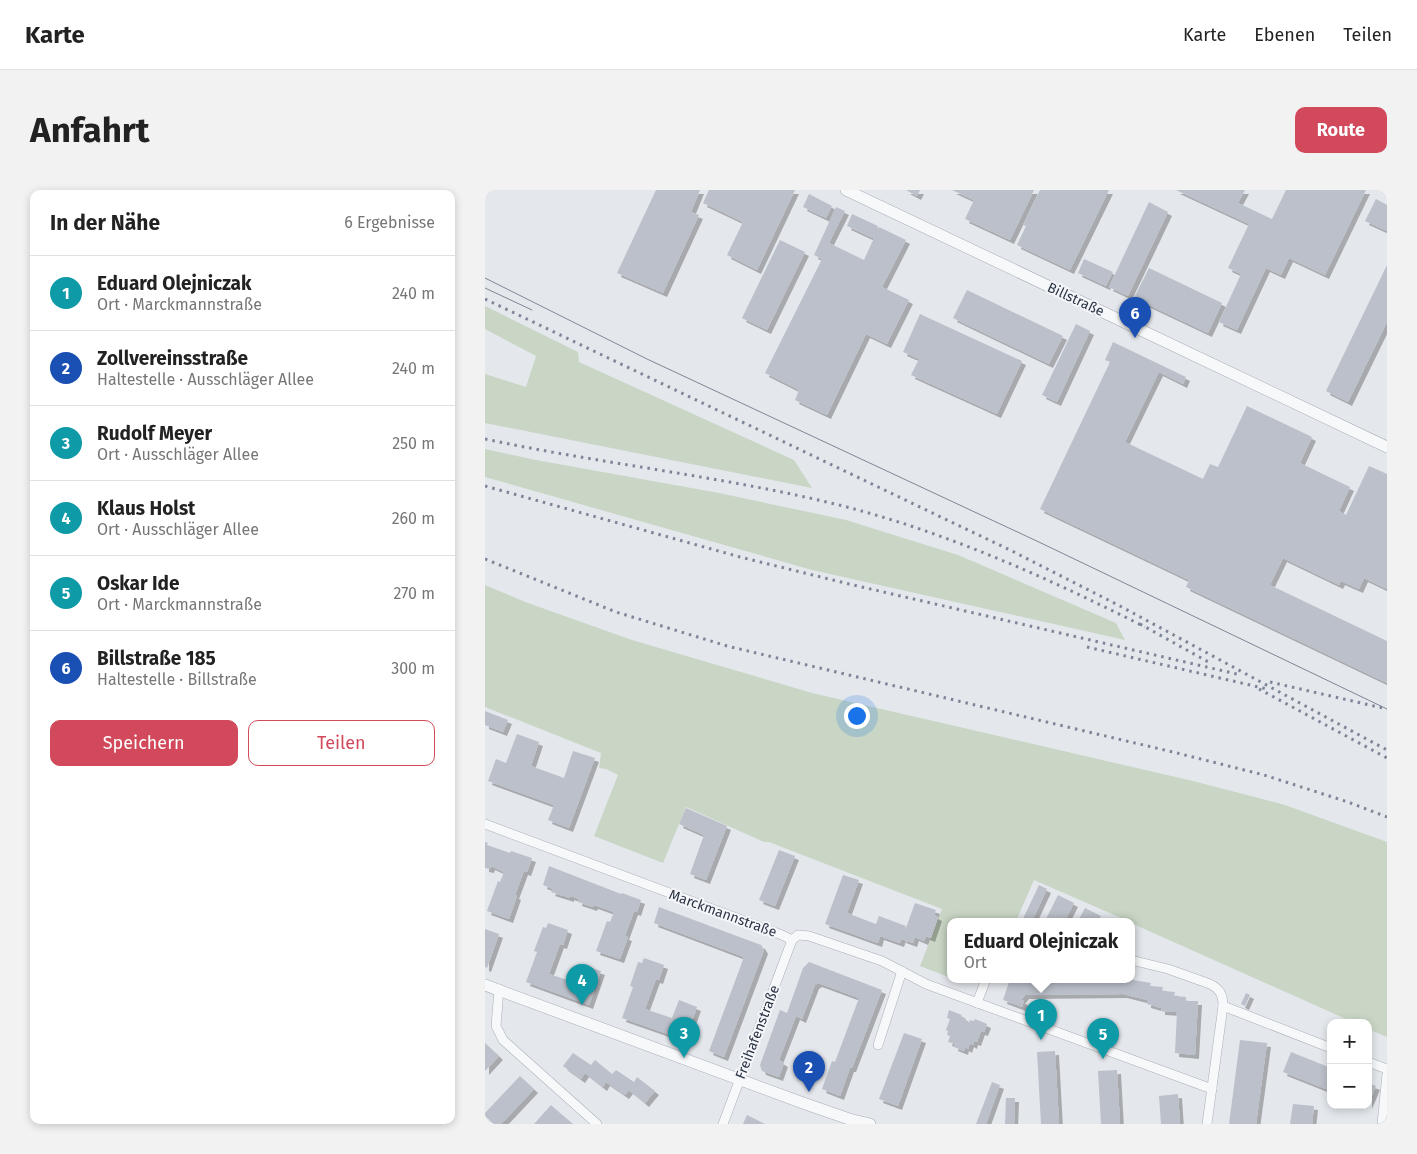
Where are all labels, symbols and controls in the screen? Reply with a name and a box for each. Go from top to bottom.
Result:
text: Karte [25,21,85,49]
text: Karte [1183,24,1226,46]
text: Ebenen [1254,24,1315,46]
text: Teilen [1343,24,1392,46]
button: Route [1295,107,1387,153]
text: Anfahrt [30,109,149,151]
text: In der Nähe [50,210,160,236]
text: 6 Ergebnisse [344,213,435,232]
text: Eduard Olejniczak [97,272,252,295]
street label: Billstraße [1045,279,1107,320]
text: 1 [62,284,70,303]
text: 240 m [392,284,435,303]
text: Ort · Marckmannstraße [97,295,262,314]
pin: 6 [1119,297,1151,338]
text: Zollvereinsstraße [97,347,248,370]
text: 2 [62,359,70,378]
text: 240 m [392,359,435,378]
text: Haltestelle · Ausschläger Allee [97,370,314,389]
text: Rudolf Meyer [97,422,212,445]
text: 3 [62,434,70,453]
text: 250 m [392,434,435,453]
text: Ort · Ausschläger Allee [97,445,259,464]
text: Klaus Holst [97,497,195,520]
text: 4 [61,509,71,528]
text: 260 m [392,509,435,528]
text: Ort · Ausschläger Allee [97,520,259,539]
text: Oskar Ide [97,572,180,595]
text: 5 [62,584,70,603]
text: 270 m [393,584,435,603]
text: Ort · Marckmannstraße [97,595,262,614]
text: Billstraße 185 [97,647,216,670]
text: 6 [61,659,71,678]
text: 300 m [391,659,435,678]
text: Haltestelle · Billstraße [97,670,257,689]
your location [844,703,870,729]
button: Speichern [50,720,238,766]
button: Teilen [248,720,435,766]
street label: Marckmannstraße [667,886,779,941]
popup [947,918,1135,983]
text: Eduard Olejniczak [964,930,1118,953]
text: Ort [964,953,987,972]
pin: 4 [566,964,598,1005]
street label: Freihafenstraße [732,983,783,1082]
pin: 1 [1025,999,1057,1040]
pin: 3 [668,1017,700,1058]
pin: 5 [1087,1018,1119,1059]
map controls [1327,1019,1372,1109]
button: + [1327,1019,1372,1064]
pin: 2 [793,1051,825,1092]
button: − [1327,1064,1372,1109]

